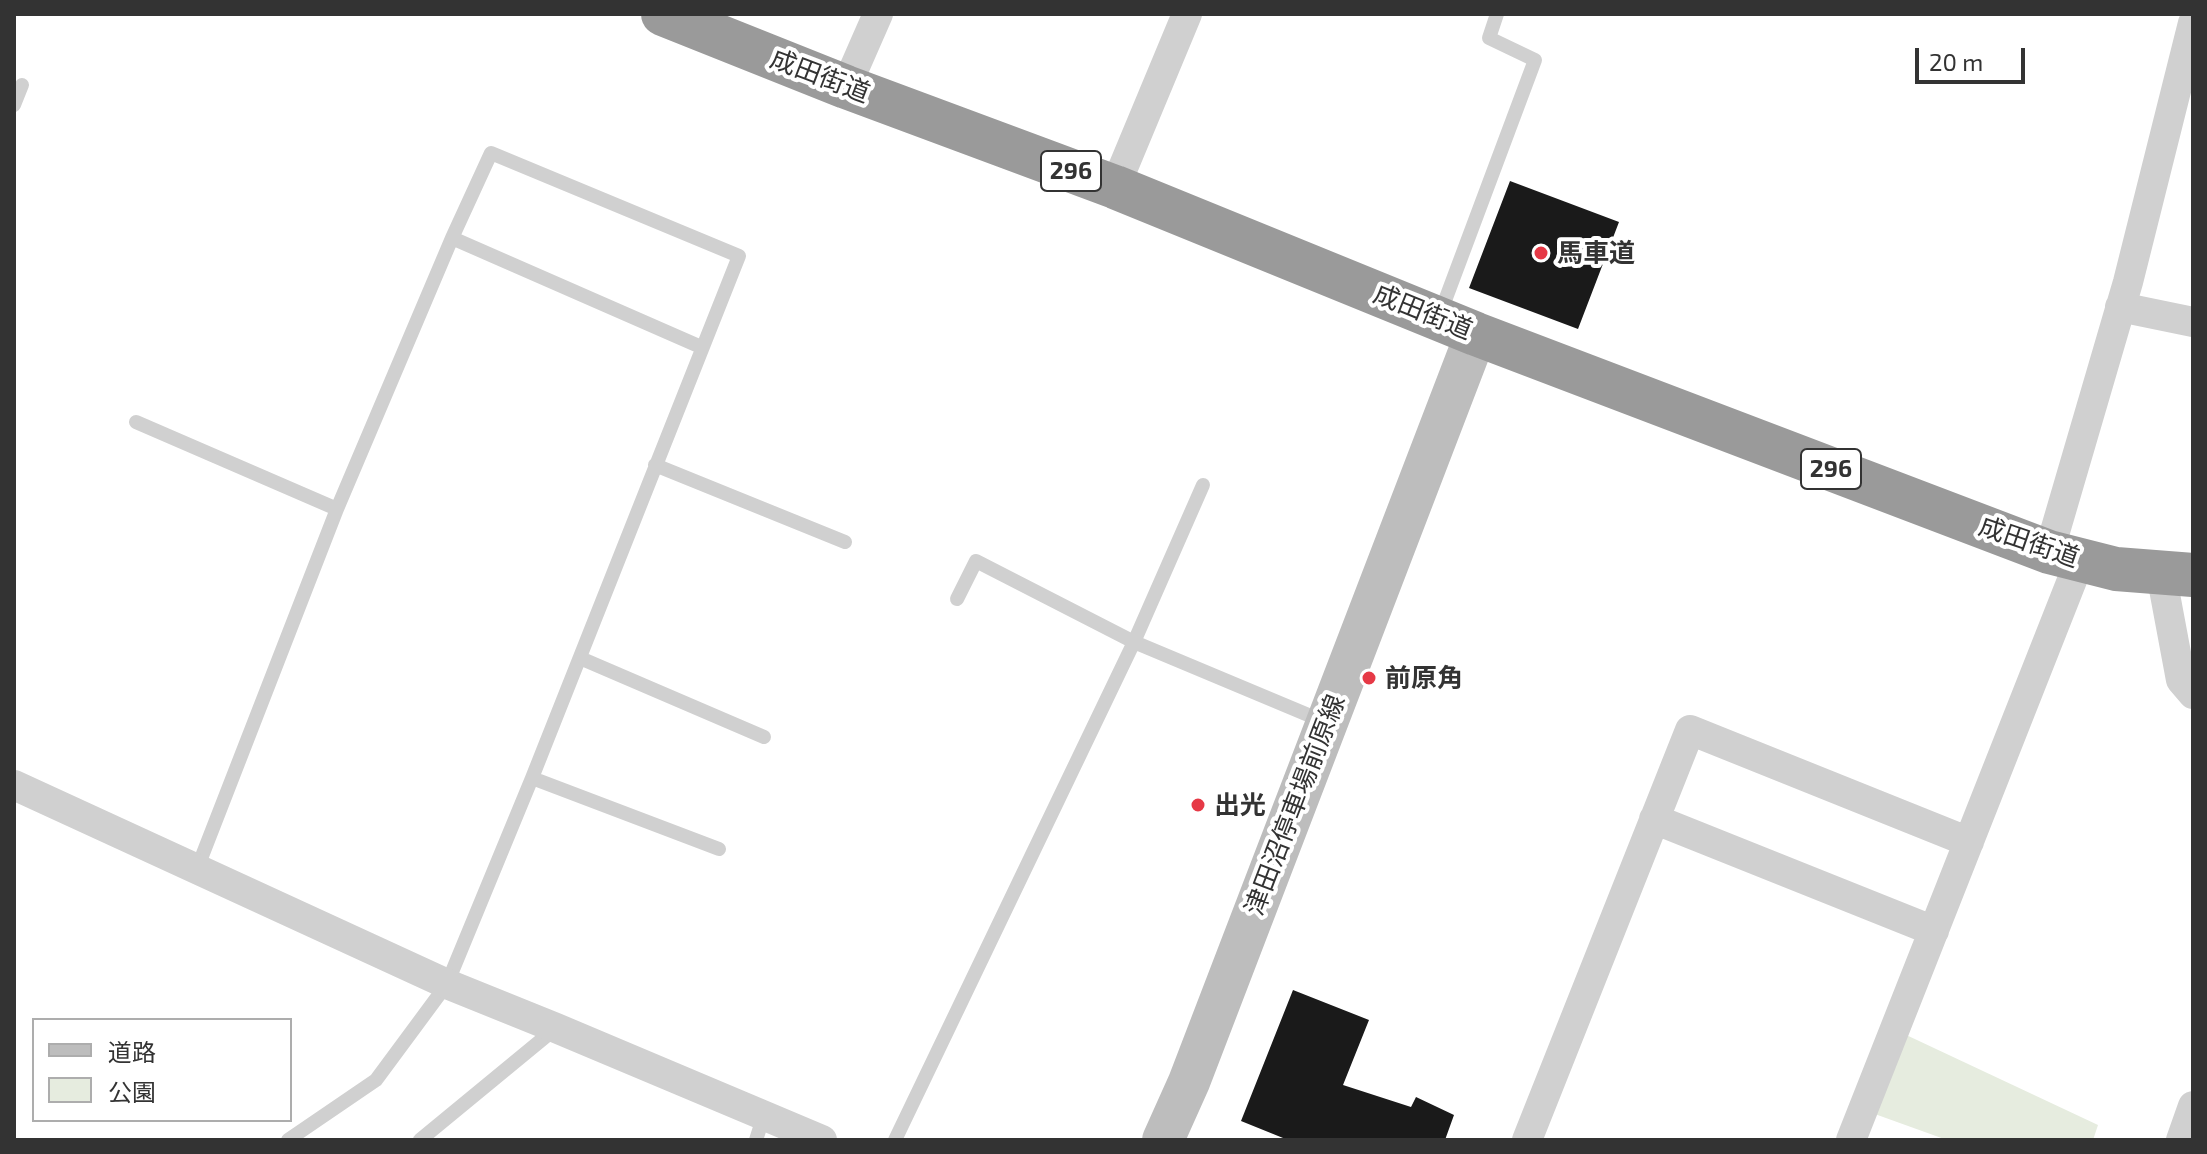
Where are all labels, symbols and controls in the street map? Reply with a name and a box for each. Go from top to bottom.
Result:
scale bar [1919,32,2029,82]
street label: 成田街道 [766,43,874,109]
text: 20 m [1929,47,1983,76]
road number: 296 [1041,151,1101,191]
place label: 馬車道 [1557,237,1635,269]
marker: 馬車道 [1532,244,1550,262]
street label: 成田街道 [1369,278,1477,346]
road number: 296 [1801,449,1861,489]
street label: 成田街道 [1975,510,2083,574]
place label: 前原角 [1385,662,1463,694]
marker: 前原角 [1360,669,1378,687]
street label: 津田沼停車場前原線 [1239,690,1351,920]
place label: 出光 [1214,789,1266,821]
marker: 出光 [1189,796,1207,814]
legend [32,1018,292,1122]
text: 道路 [108,1037,156,1066]
text: 公園 [108,1077,156,1106]

